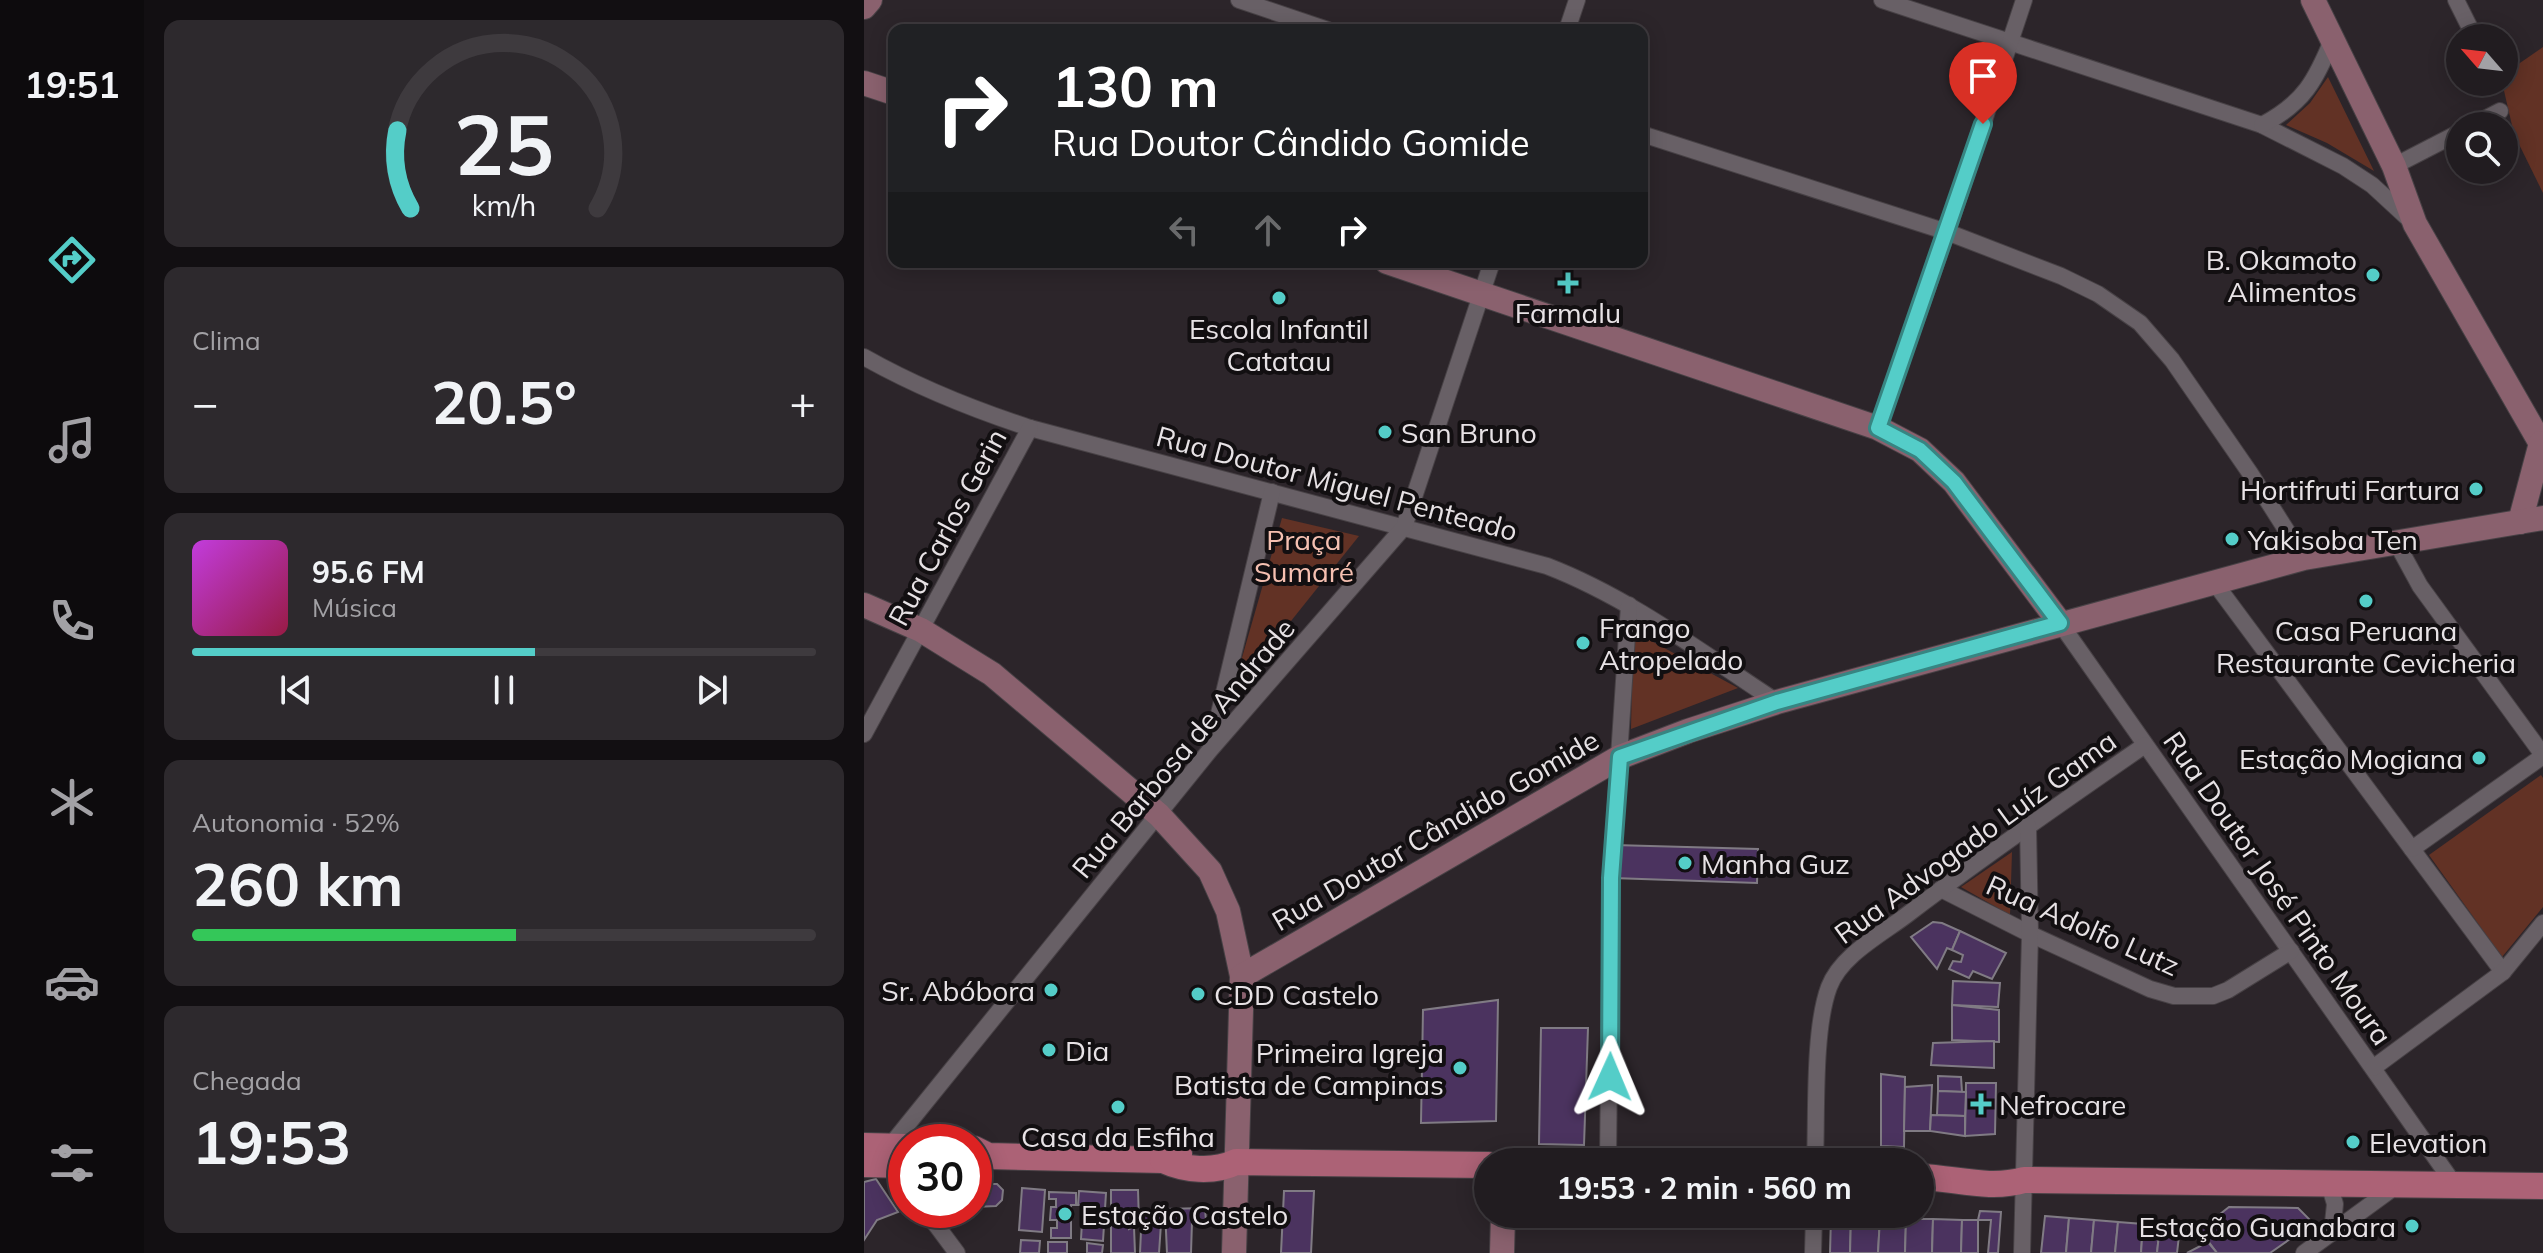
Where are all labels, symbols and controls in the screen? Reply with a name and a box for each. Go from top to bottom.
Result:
north arrow [2446,24,2518,96]
map controls [2446,24,2518,184]
pin [1949,42,2017,124]
text: 130 m [1052,51,1219,121]
icon: arrive [1961,54,2005,98]
icon: right [920,56,1024,160]
text: 19:51 [24,62,120,107]
text: 25 [454,91,554,196]
button: search [2446,112,2518,184]
text: Rua Doutor Cândido Gomide [1052,120,1530,165]
text: km/h [472,187,536,223]
icon: left [1162,208,1206,252]
icon: ahead [1246,208,1290,252]
icon: right [1330,208,1374,252]
icon: directions [44,232,100,288]
place label: B. Okamoto Alimentos [2206,242,2357,309]
marker: B. Okamoto Alimentos [2364,266,2382,284]
marker: Farmalu [1559,274,1577,292]
marker: Escola Infantil Catatau [1270,289,1288,307]
place label: Farmalu [1515,295,1621,330]
place label: Escola Infantil Catatau [1189,311,1369,378]
text: Clima [192,324,261,357]
text: 20.5° [431,364,577,439]
text: − [192,375,218,430]
text: + [790,375,816,430]
icon: music [44,412,100,468]
place label: San Bruno [1401,415,1537,450]
street label: Rua Doutor Miguel Penteado [1153,418,1521,548]
street label: Rua Carlos Gerin [880,423,1014,631]
marker: San Bruno [1376,423,1394,441]
place label: Hortifruti Fartura [2240,472,2460,507]
marker: Hortifruti Fartura [2467,480,2485,498]
park label: Praça Sumaré [1254,522,1354,589]
place label: Yakisoba Ten [2247,522,2418,557]
marker: Yakisoba Ten [2223,530,2241,548]
text: 95.6 FM [312,553,425,591]
text: Música [312,591,397,624]
marker: Casa Peruana Restaurante Cevicheria [2357,592,2375,610]
icon: phone [44,593,100,649]
place label: Frango Atropelado [1599,610,1743,677]
street label: Rua Barbosa de Andrade [1064,611,1302,885]
place label: Casa Peruana Restaurante Cevicheria [2216,613,2516,680]
marker: Frango Atropelado [1574,634,1592,652]
icon: previous [274,668,318,712]
icon: pause [482,668,526,712]
icon: next [690,668,734,712]
street label: Rua Doutor Cândido Gomide [1265,722,1605,938]
street label: Rua Advogado Luíz Gama [1827,723,2123,951]
street label: Rua Doutor José Pinto Moura [2156,724,2400,1052]
place label: Estação Mogiana [2239,741,2463,776]
marker: Estação Mogiana [2470,749,2488,767]
icon: climate [44,774,100,830]
text: Autonomia · 52% [192,806,400,839]
text: 260 km [192,846,404,921]
place label: Manha Guz [1701,846,1850,881]
marker: Manha Guz [1676,854,1694,872]
street label: Rua Adolfo Lutz [1981,867,2185,983]
icon: car [44,954,100,1010]
place label: Sr. Abóbora [881,973,1035,1008]
place label: CDD Castelo [1214,977,1379,1012]
marker: Sr. Abóbora [1042,981,1060,999]
marker: CDD Castelo [1189,985,1207,1003]
place label: Dia [1065,1033,1109,1068]
place label: Primeira Igreja Batista de Campinas [1174,1035,1444,1102]
position arrow [1568,1035,1652,1119]
marker: Dia [1040,1041,1058,1059]
marker: Primeira Igreja Batista de Campinas [1451,1059,1469,1077]
text: Chegada [192,1064,302,1097]
place label: Nefrocare [1999,1087,2126,1122]
marker: Nefrocare [1970,1093,1992,1115]
marker: Casa da Esfiha [1109,1098,1127,1116]
text: 19:53 [192,1104,351,1179]
place label: Casa da Esfiha [1021,1119,1215,1154]
speed limit sign: 30 [888,1124,992,1228]
place label: Elevation [2369,1125,2487,1160]
marker: Elevation [2344,1133,2362,1151]
icon: filters [44,1135,100,1191]
text: 19:53 · 2 min · 560 m [1556,1169,1852,1207]
place label: Estação Castelo [1081,1197,1288,1232]
marker: Estação Castelo [1056,1205,1074,1223]
place label: Estação Guanabara [2138,1209,2396,1244]
marker: Estação Guanabara [2403,1217,2421,1235]

